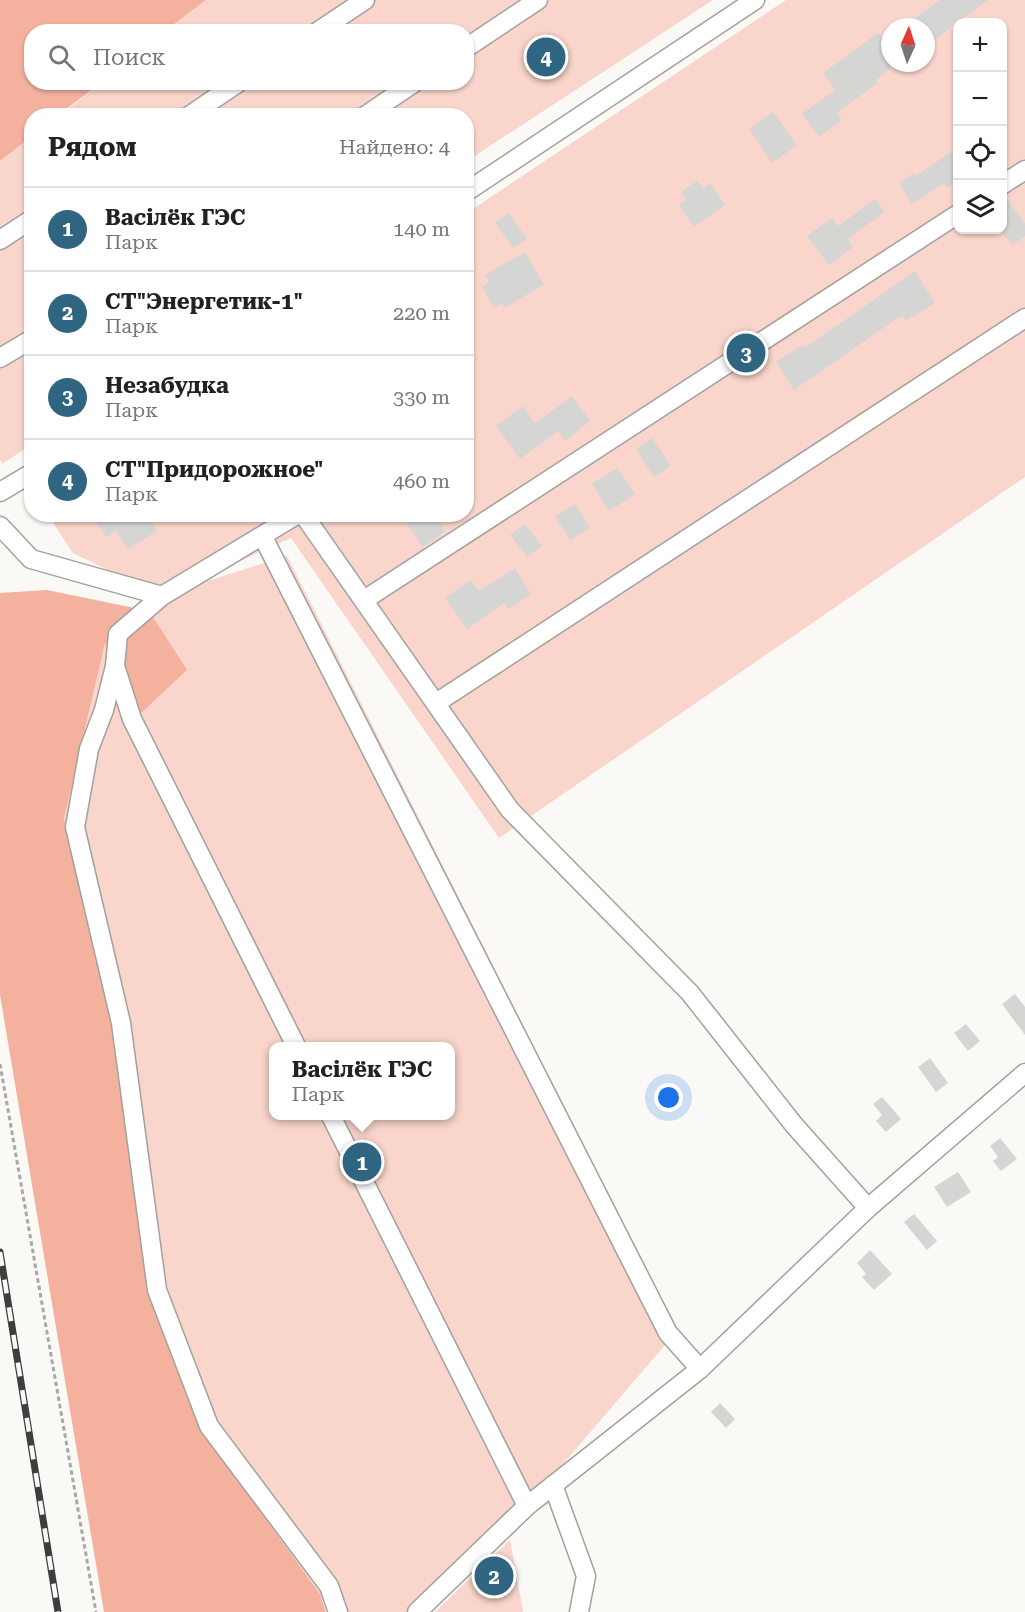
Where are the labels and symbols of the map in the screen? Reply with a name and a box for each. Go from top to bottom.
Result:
north arrow [881,18,935,72]
pin: 4 [526,34,566,80]
pin: 3 [726,330,766,376]
your location [654,1083,683,1112]
pin: 1 [342,1140,382,1184]
pin: 2 [474,1554,514,1598]

